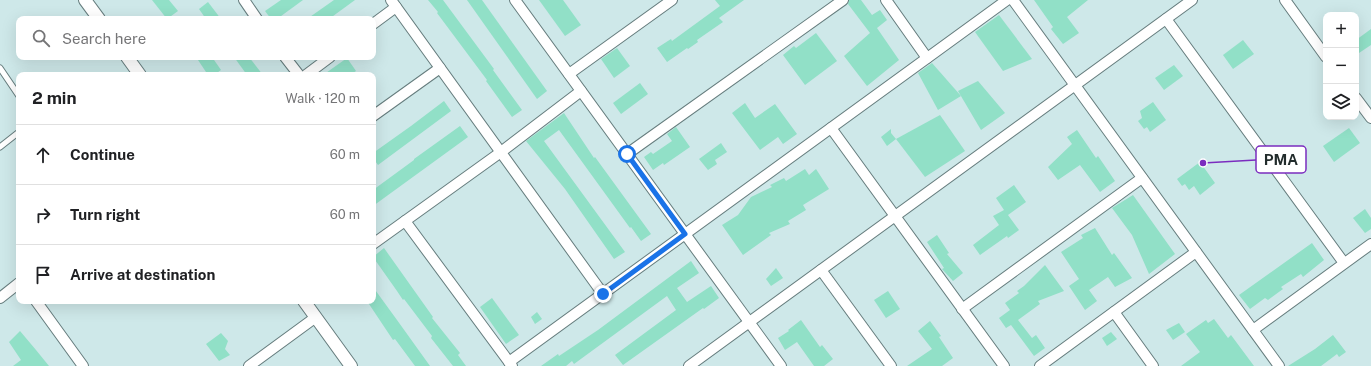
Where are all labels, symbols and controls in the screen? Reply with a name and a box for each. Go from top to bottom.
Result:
map controls [1323,12,1359,120]
button: + [1323,12,1359,48]
search box [16,16,376,60]
icon: search [30,27,52,49]
text: Search here [62,30,146,47]
button: − [1323,48,1359,84]
button: layers [1323,84,1359,120]
text: 2 min [32,88,77,108]
text: Walk · 120 m [285,91,360,106]
icon: ahead [32,144,54,166]
route start [618,145,636,163]
text: Continue [70,146,135,163]
callout: PMA [1256,146,1306,173]
text: 60 m [330,147,360,162]
text: PMA [1264,151,1298,168]
icon: right [32,204,54,226]
text: Turn right [70,206,140,223]
text: 60 m [330,207,360,222]
icon: arrive [32,264,54,286]
text: Arrive at destination [70,266,215,283]
route end [594,285,612,303]

